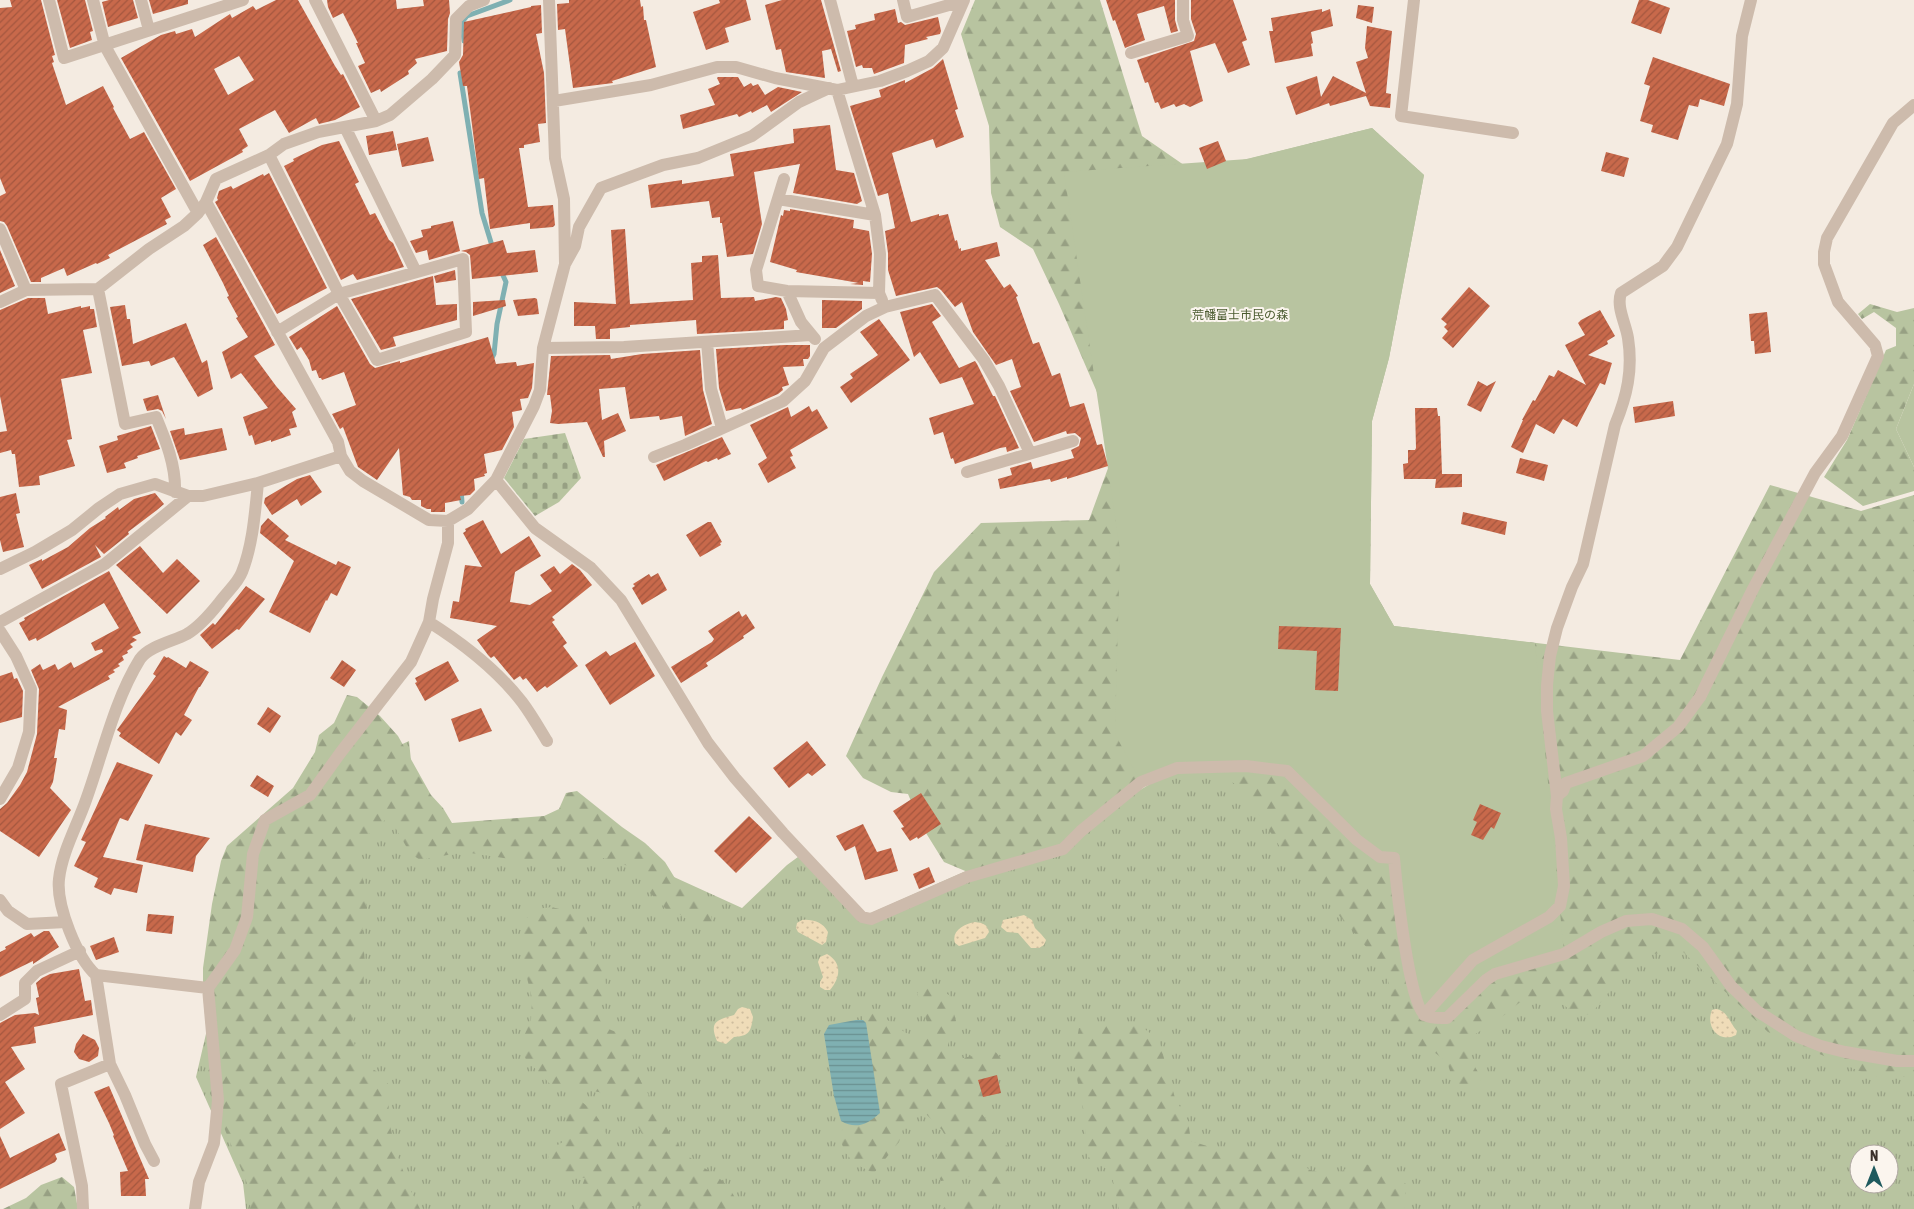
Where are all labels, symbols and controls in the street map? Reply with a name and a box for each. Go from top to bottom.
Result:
park label: 荒幡富士市民の森 [1192,308,1288,322]
north arrow [1849,1144,1899,1194]
text: N [1870,1148,1878,1164]

